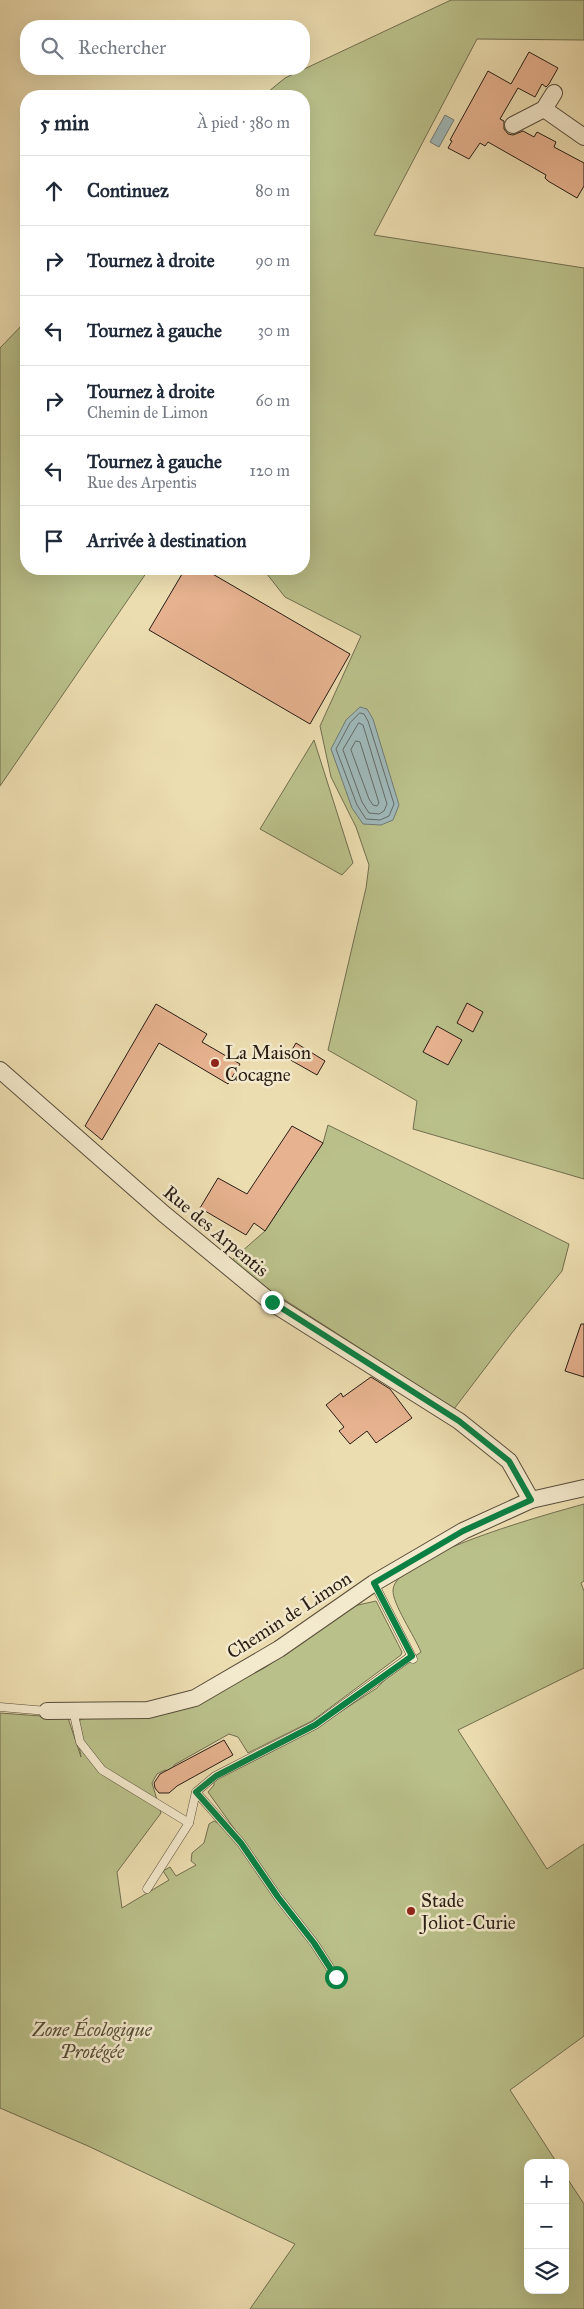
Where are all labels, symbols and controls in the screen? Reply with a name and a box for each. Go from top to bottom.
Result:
search box [20,20,310,75]
icon: search [38,34,66,62]
text: Rechercher [78,36,166,59]
text: 5 min [40,110,89,136]
text: À pied · 380 m [197,113,290,132]
icon: ahead [40,177,68,205]
text: Continuez [87,179,169,202]
text: 80 m [255,181,290,200]
icon: right [40,247,68,275]
text: Tournez à droite [87,249,215,272]
text: 90 m [255,251,290,270]
icon: left [40,317,68,345]
text: Tournez à gauche [87,319,222,342]
text: 30 m [257,321,290,340]
text: Tournez à droite [87,380,215,403]
icon: right [40,387,68,415]
text: 60 m [256,391,290,410]
text: Chemin de Limon [87,403,208,422]
text: Tournez à gauche [87,450,222,473]
icon: left [40,457,68,485]
text: 120 m [250,461,290,480]
text: Rue des Arpentis [87,473,197,492]
icon: arrive [40,527,68,555]
text: Arrivée à destination [87,529,246,552]
place label: La Maison Cocagne [225,1041,311,1087]
marker: La Maison Cocagne [209,1057,221,1069]
street label: Rue des Arpentis [159,1180,273,1282]
route end [261,1291,284,1314]
street label: Chemin de Limon [223,1566,355,1664]
place label: Stade Joliot-Curie [419,1889,516,1935]
marker: Stade Joliot-Curie [405,1905,417,1917]
route start [325,1966,348,1989]
park label: Zone Écologique Protégée [31,2017,153,2063]
map controls [524,2159,569,2294]
button: + [524,2159,569,2204]
button: − [524,2204,569,2249]
button: layers [524,2249,569,2294]

